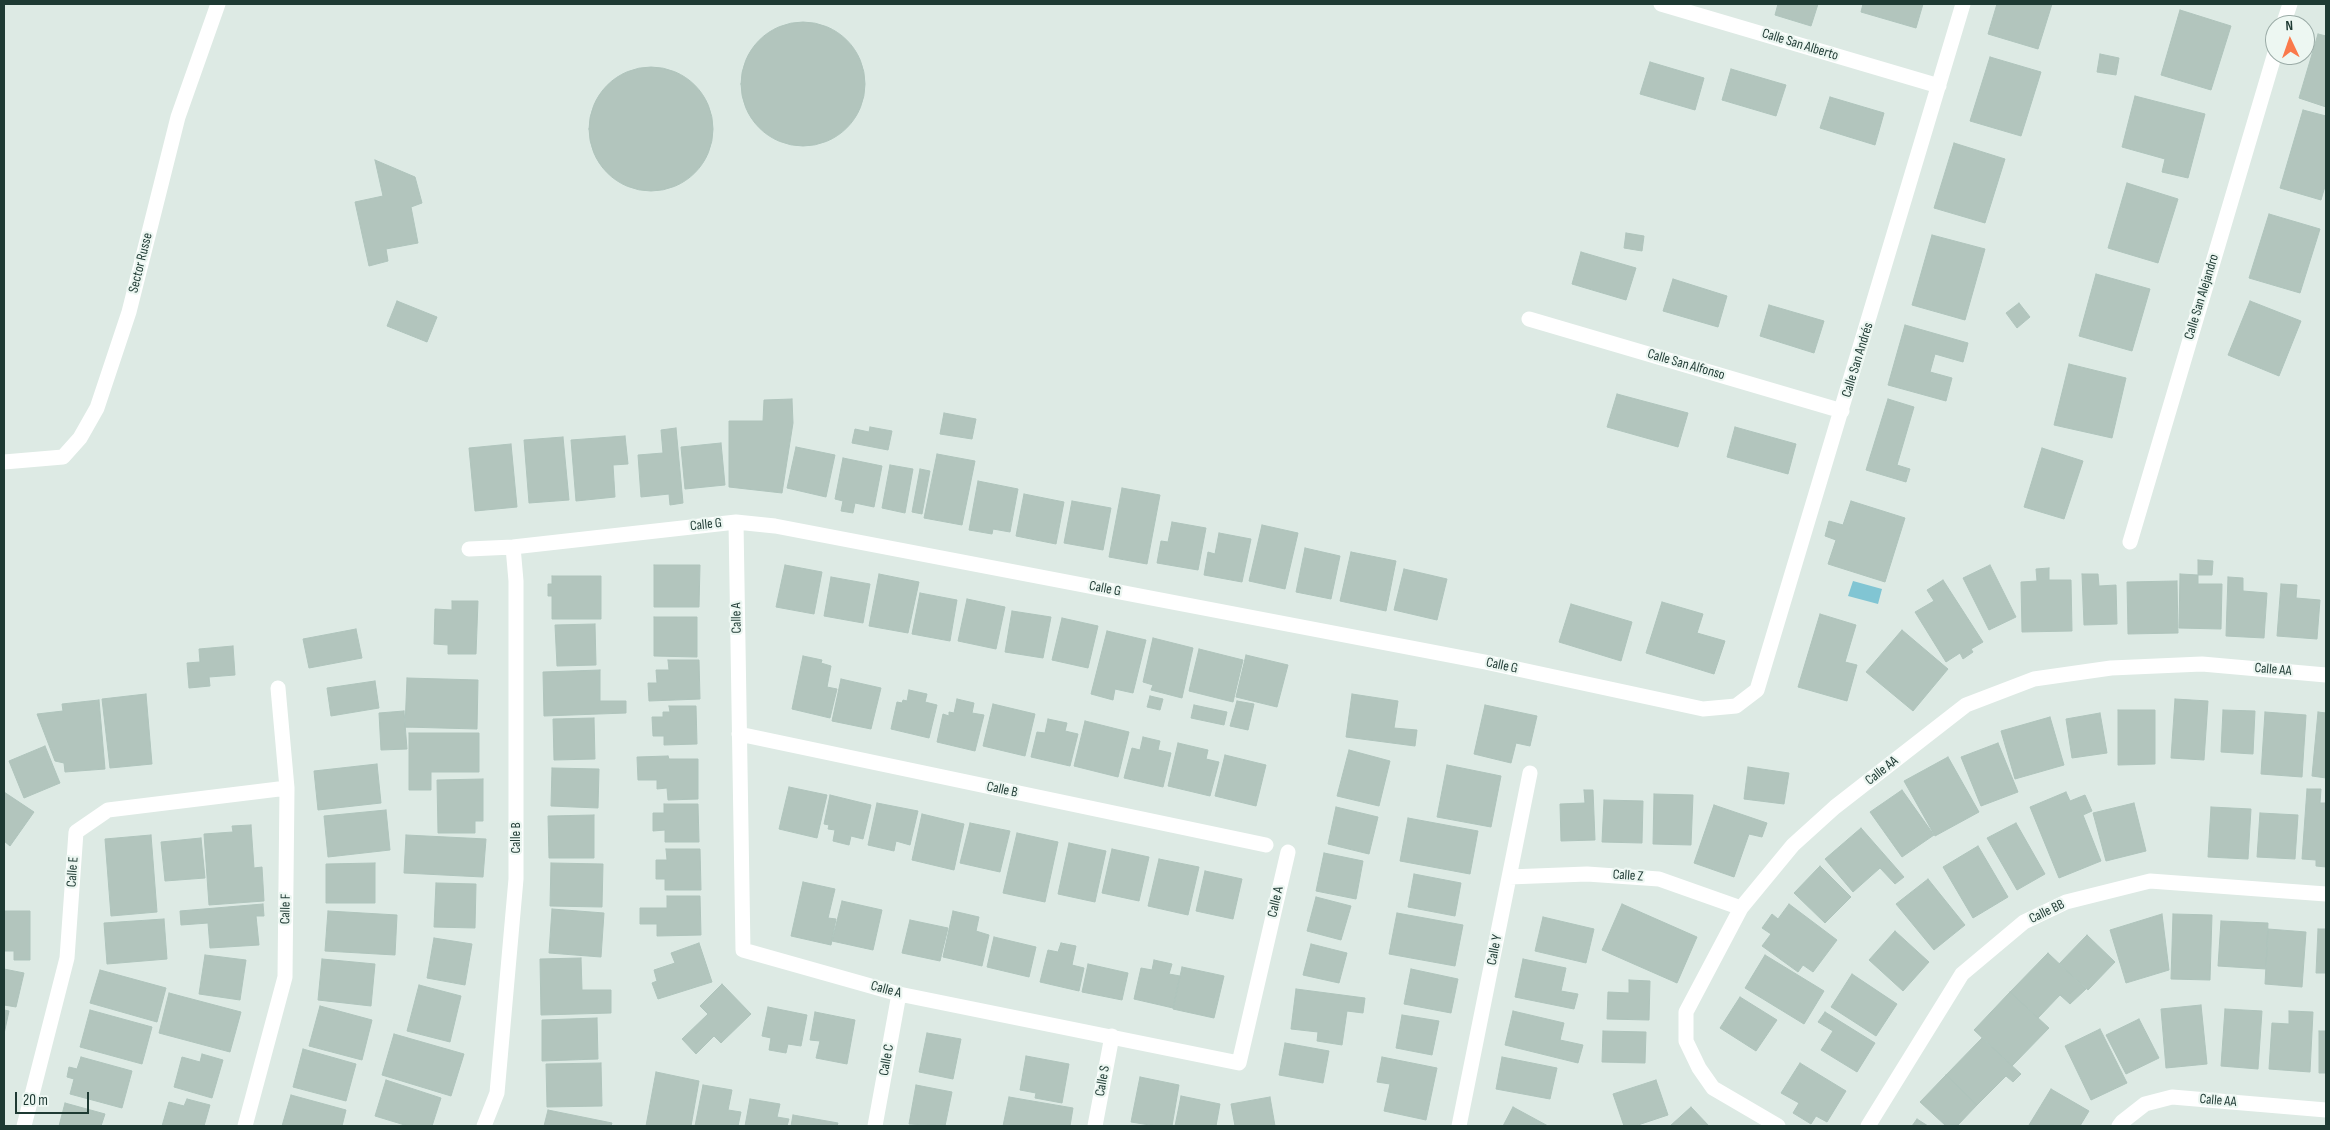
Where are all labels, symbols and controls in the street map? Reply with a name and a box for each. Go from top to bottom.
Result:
north arrow [2265,15,2315,65]
text: N [2285,17,2293,34]
street label: Calle San Alberto [1760,25,1840,65]
street label: Sector Russe [125,231,157,295]
street label: Calle San Alejandro [2181,252,2223,342]
street label: Calle San Andrés [1839,321,1877,399]
street label: Calle San Alfonso [1645,346,1727,384]
street label: Calle G [689,515,723,535]
street label: Calle G [1088,578,1122,600]
street label: Calle A [728,602,746,634]
street label: Calle G [1485,654,1519,678]
street label: Calle AA [2254,660,2292,680]
street label: Calle AA [1862,753,1902,789]
street label: Calle B [985,779,1019,801]
street label: Calle B [508,822,524,854]
street label: Calle E [64,856,82,888]
street label: Calle Z [1612,867,1644,885]
street label: Calle A [1264,885,1288,919]
street label: Calle F [277,894,295,924]
street label: Calle BB [2026,896,2068,928]
street label: Calle Y [1484,933,1506,967]
street label: Calle A [869,978,903,1002]
street label: Calle C [876,1043,898,1077]
street label: Calle S [1092,1064,1114,1098]
scale bar [18,1082,91,1114]
text: 20 m [23,1091,48,1110]
street label: Calle AA [2199,1091,2237,1111]

